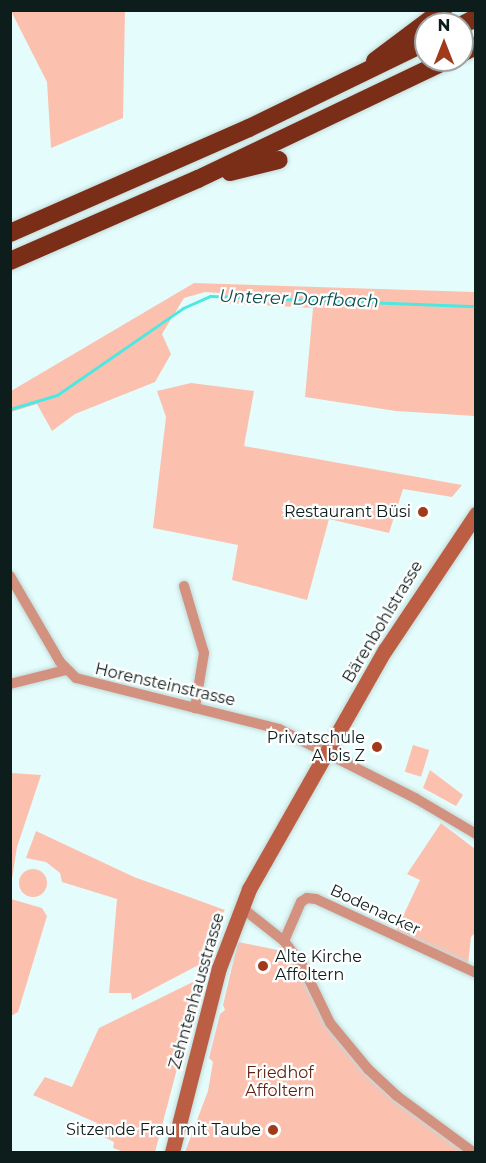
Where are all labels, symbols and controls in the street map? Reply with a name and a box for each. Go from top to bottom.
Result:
north arrow [414,12,474,72]
text: N [438,16,450,35]
water label: Unterer Dorfbach [219,285,379,313]
place label: Restaurant Büsi [284,502,411,522]
marker: Restaurant Büsi [416,505,430,519]
street label: Bärenbohlstrasse [339,557,427,687]
street label: Horensteinstrasse [93,660,237,710]
place label: Privatschule A bis Z [267,728,365,766]
marker: Privatschule A bis Z [370,740,384,754]
street label: Bodenacker [327,881,423,939]
street label: Zehntenhausstrasse [165,911,229,1071]
place label: Alte Kirche Affoltern [275,947,362,985]
marker: Alte Kirche Affoltern [256,959,270,973]
park label: Friedhof Affoltern [245,1063,315,1101]
place label: Sitzende Frau mit Taube [66,1120,261,1140]
marker: Sitzende Frau mit Taube [266,1123,280,1137]

